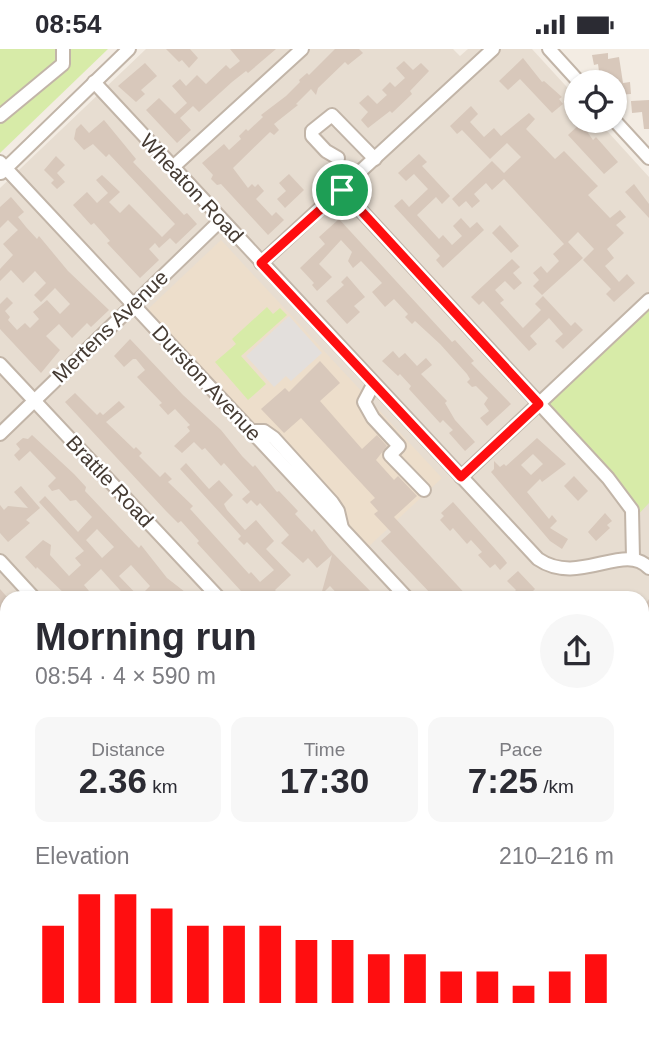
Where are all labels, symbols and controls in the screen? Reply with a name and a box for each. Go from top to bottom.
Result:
text: 08:54 [35,9,102,39]
map controls [564,70,627,133]
button: locate [564,70,627,133]
street label: Wheaton Road [136,129,248,247]
pin [312,160,372,220]
icon: arrive [323,171,361,209]
street label: Mertens Avenue [48,265,172,387]
street label: Durston Avenue [148,321,266,445]
street label: Brattle Road [62,430,158,532]
button: share [540,614,614,688]
text: Morning run [35,616,257,658]
text: 08:54 · 4 × 590 m [35,663,216,689]
text: Distance [91,739,165,760]
text: Time [304,739,345,760]
text: Pace [499,739,542,760]
text: 2.36 [79,761,147,800]
text: 17:30 [280,761,369,800]
text: 7:25 [468,761,538,800]
text: km [147,776,178,797]
text: /km [538,776,574,797]
text: Elevation [35,843,130,869]
text: 210–216 m [499,843,614,869]

